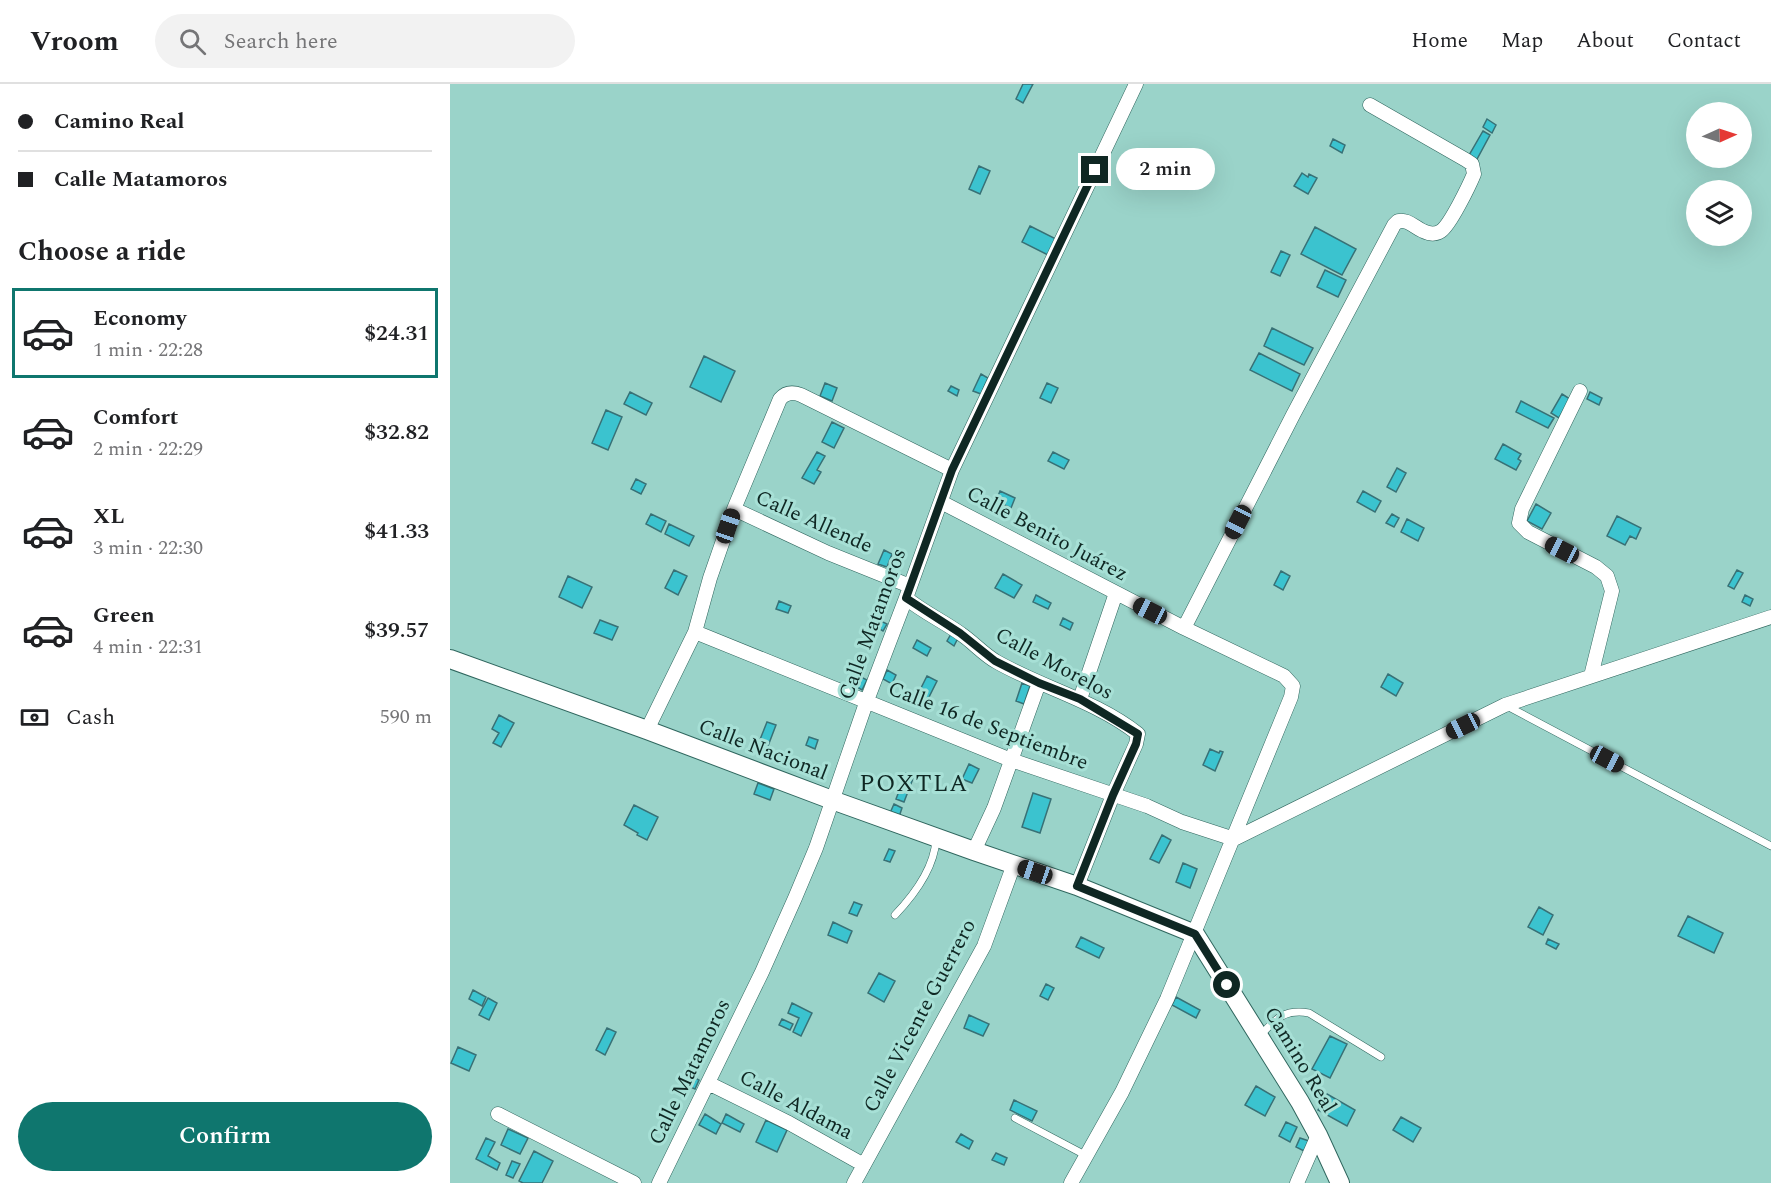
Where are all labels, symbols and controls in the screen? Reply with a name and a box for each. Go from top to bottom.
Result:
search box [155,14,575,68]
text: Vroom [30,20,119,63]
icon: search [176,25,209,58]
text: Search here [224,25,338,58]
text: Home [1411,25,1468,57]
text: Map [1501,25,1543,57]
text: About [1576,25,1634,57]
text: Contact [1667,25,1741,57]
north arrow [1686,102,1752,168]
map controls [1686,102,1752,246]
text: Camino Real [54,105,184,138]
callout: 2 min [1116,149,1215,191]
text: 2 min [1140,154,1191,184]
route end [1081,156,1108,183]
text: Calle Matamoros [54,163,228,196]
button: layers [1686,180,1752,246]
text: Choose a ride [18,231,186,273]
text: Economy [93,302,186,335]
icon: car [21,306,75,360]
text: $24.31 [364,317,429,350]
text: 1 min · 22:28 [93,335,203,365]
text: Comfort [93,401,178,434]
icon: car [21,405,75,459]
text: $32.82 [364,416,429,449]
text: 2 min · 22:29 [93,434,203,464]
street label: Calle Benito Juárez [961,478,1133,590]
street label: Calle Allende [750,482,878,562]
text: XL [93,500,124,533]
car [1222,502,1254,542]
icon: car [21,504,75,558]
car [714,506,742,546]
text: $41.33 [364,515,429,548]
text: 3 min · 22:30 [93,533,203,563]
car [1542,534,1582,566]
street label: Calle Matamoros [831,544,915,704]
car [1130,595,1170,627]
text: Green [93,599,155,632]
icon: car [21,603,75,657]
text: $39.57 [364,614,429,647]
street label: Calle Morelos [989,619,1119,709]
text: 4 min · 22:31 [93,632,203,662]
street label: Calle 16 de Septiembre [883,673,1093,779]
icon: cash [18,701,51,734]
text: Cash [66,701,115,734]
text: 590 m [380,702,432,732]
car [1443,710,1483,742]
street label: Calle Nacional [694,711,832,789]
car [1587,743,1627,775]
district label: POXTLA [859,766,969,802]
car [1015,858,1055,886]
street label: Calle Vicente Guerrero [855,913,985,1119]
route start [1213,971,1240,998]
street label: Calle Matamoros [641,993,739,1151]
street label: Camino Real [1256,1001,1344,1119]
street label: Calle Aldama [733,1062,859,1149]
button: Confirm [18,1102,432,1171]

